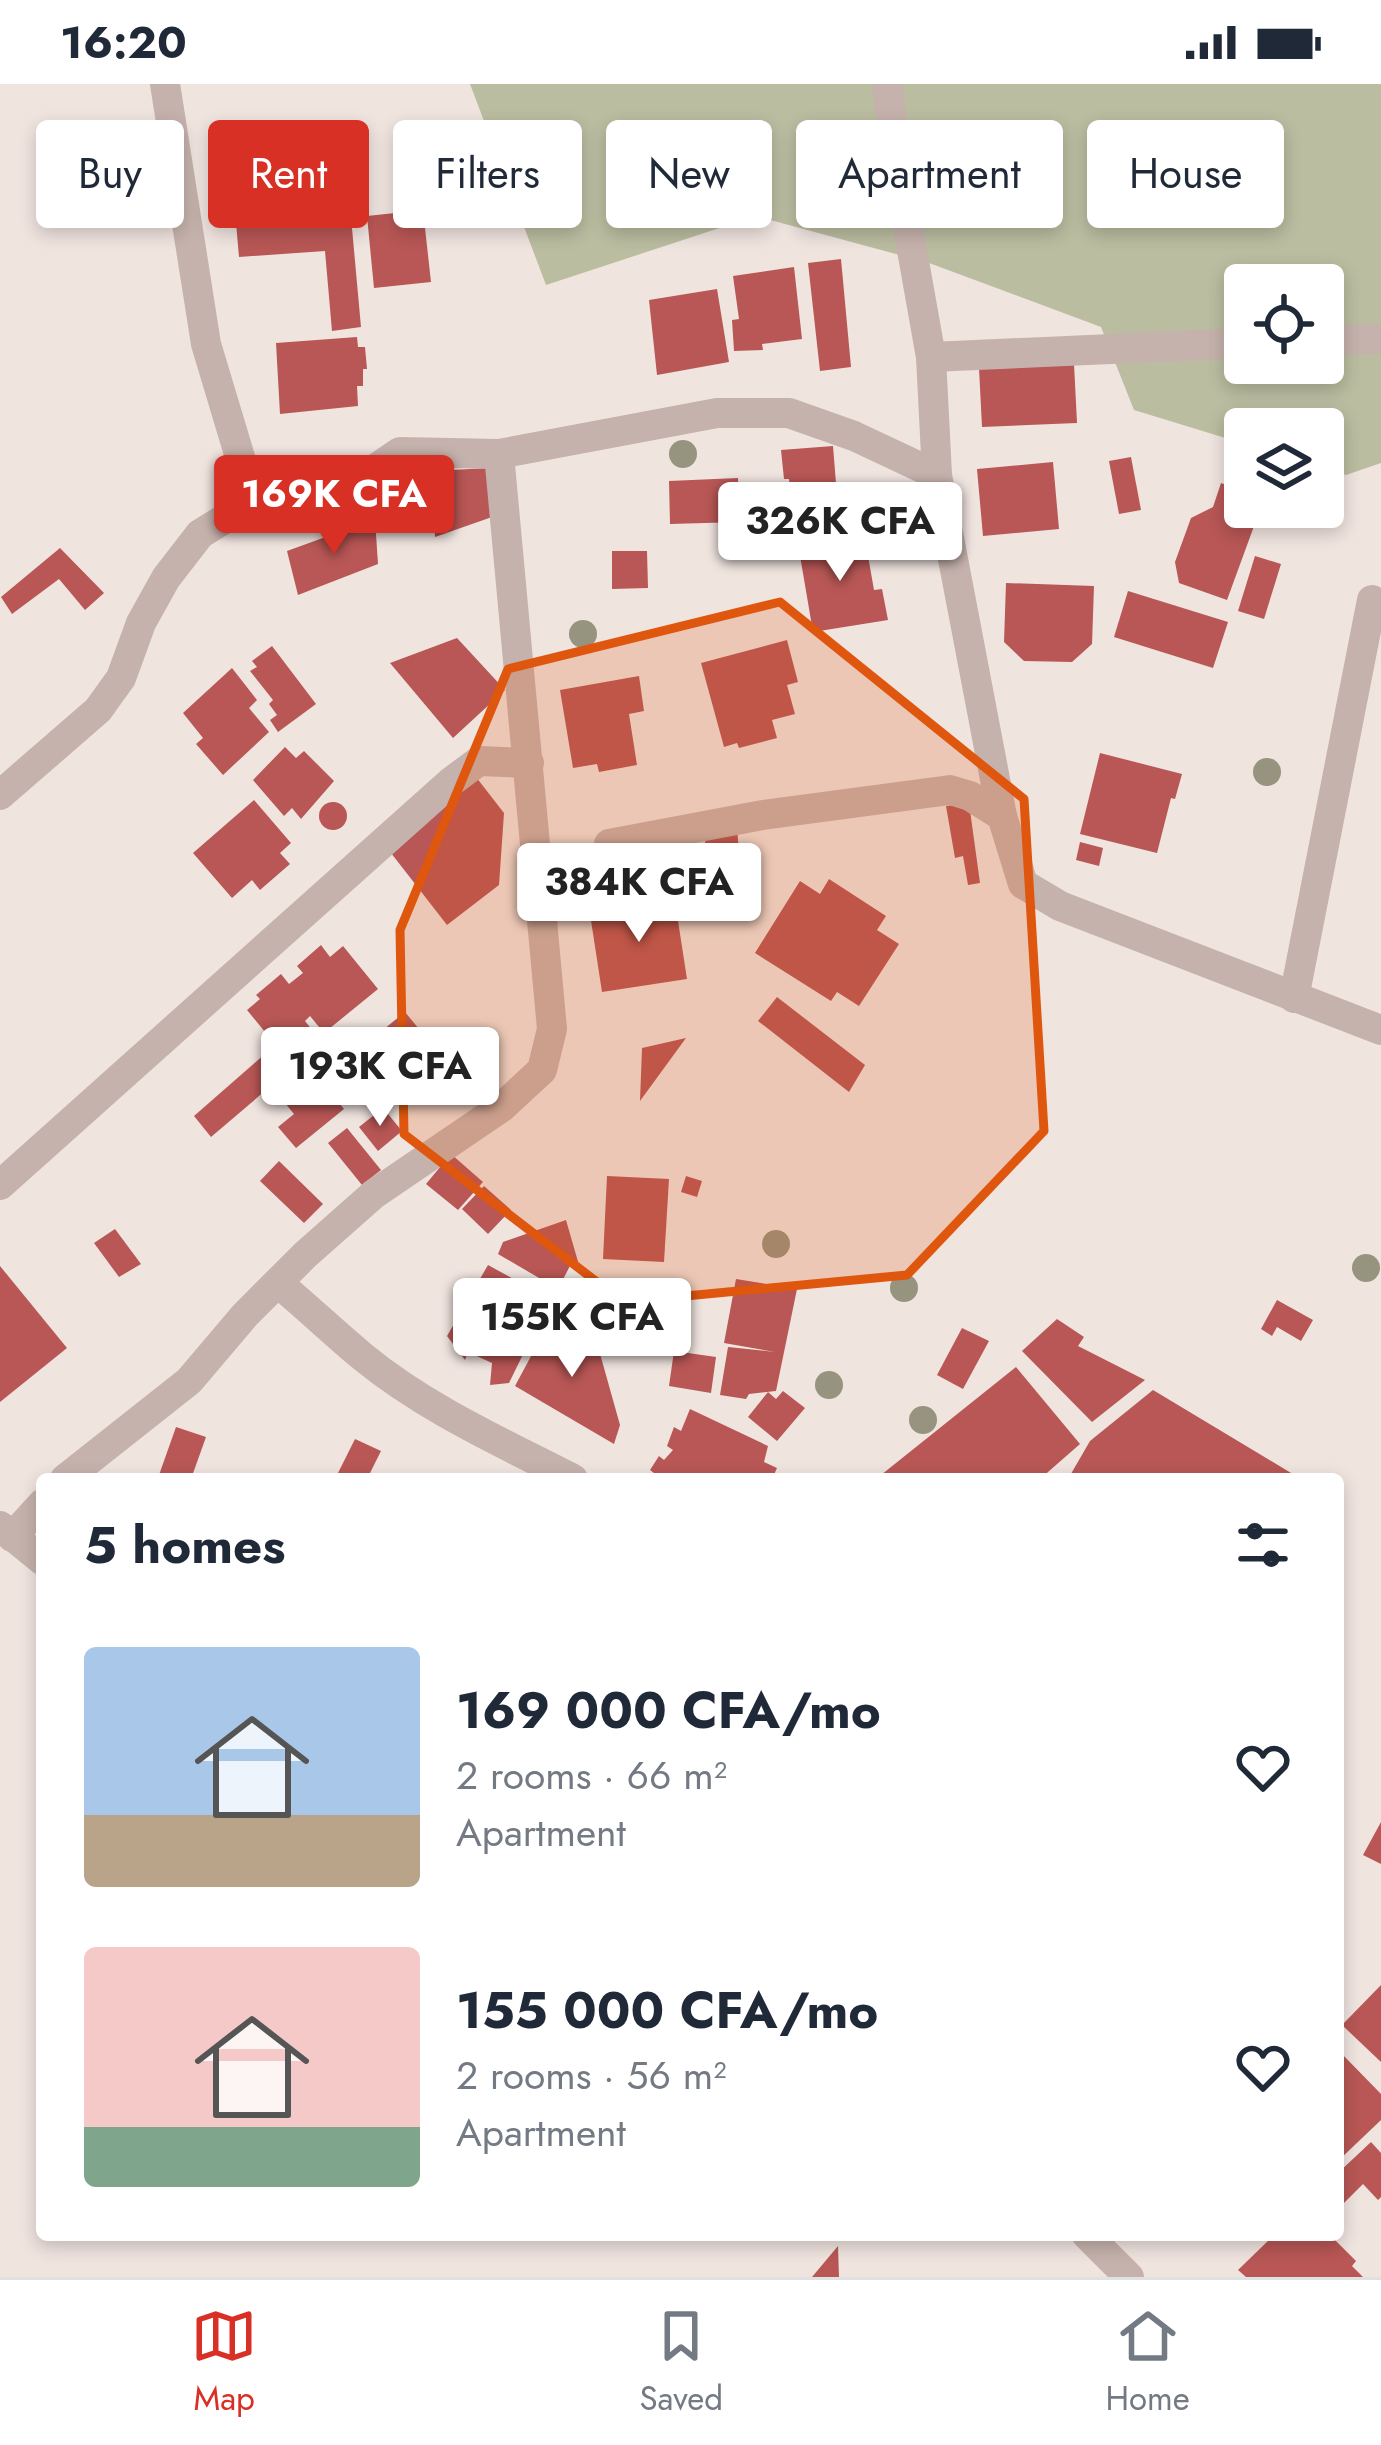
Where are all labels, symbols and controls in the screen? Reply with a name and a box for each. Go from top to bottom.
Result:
text: 16:20 [60,10,187,75]
chip: Buy [36,120,184,228]
chip: Rent [208,120,369,228]
chip: Filters [393,120,582,228]
chip: New [606,120,772,228]
chip: Apartment [796,120,1063,228]
chip: House [1087,120,1284,228]
map controls [1224,264,1344,528]
button: locate [1224,264,1344,384]
button: layers [1224,408,1344,528]
pin: 169K CFA [210,455,458,557]
text: 169K CFA [241,465,427,522]
pin: 326K CFA [716,482,964,584]
text: 326K CFA [745,492,935,549]
pin: 384K CFA [515,843,763,945]
text: 384K CFA [544,853,734,910]
pin: 193K CFA [256,1027,504,1129]
text: 193K CFA [288,1037,472,1094]
pin: 155K CFA [448,1278,696,1380]
text: 155K CFA [480,1288,664,1345]
text: 5 homes [84,1508,286,1582]
icon: filters [1230,1512,1296,1578]
text: 169 000 CFA/mo [456,1673,881,1747]
icon: home [180,1695,324,1839]
icon: heart [1230,1734,1296,1800]
text: 2 rooms · 66 m² [456,1747,727,1804]
text: Apartment [456,1804,626,1861]
text: 155 000 CFA/mo [456,1973,878,2047]
icon: home [180,1995,324,2139]
icon: heart [1230,2034,1296,2100]
text: 2 rooms · 56 m² [456,2047,727,2104]
text: Apartment [456,2104,626,2161]
tab: Map [191,2303,257,2422]
tab: Saved [639,2303,723,2422]
tab: Home [1105,2303,1190,2422]

